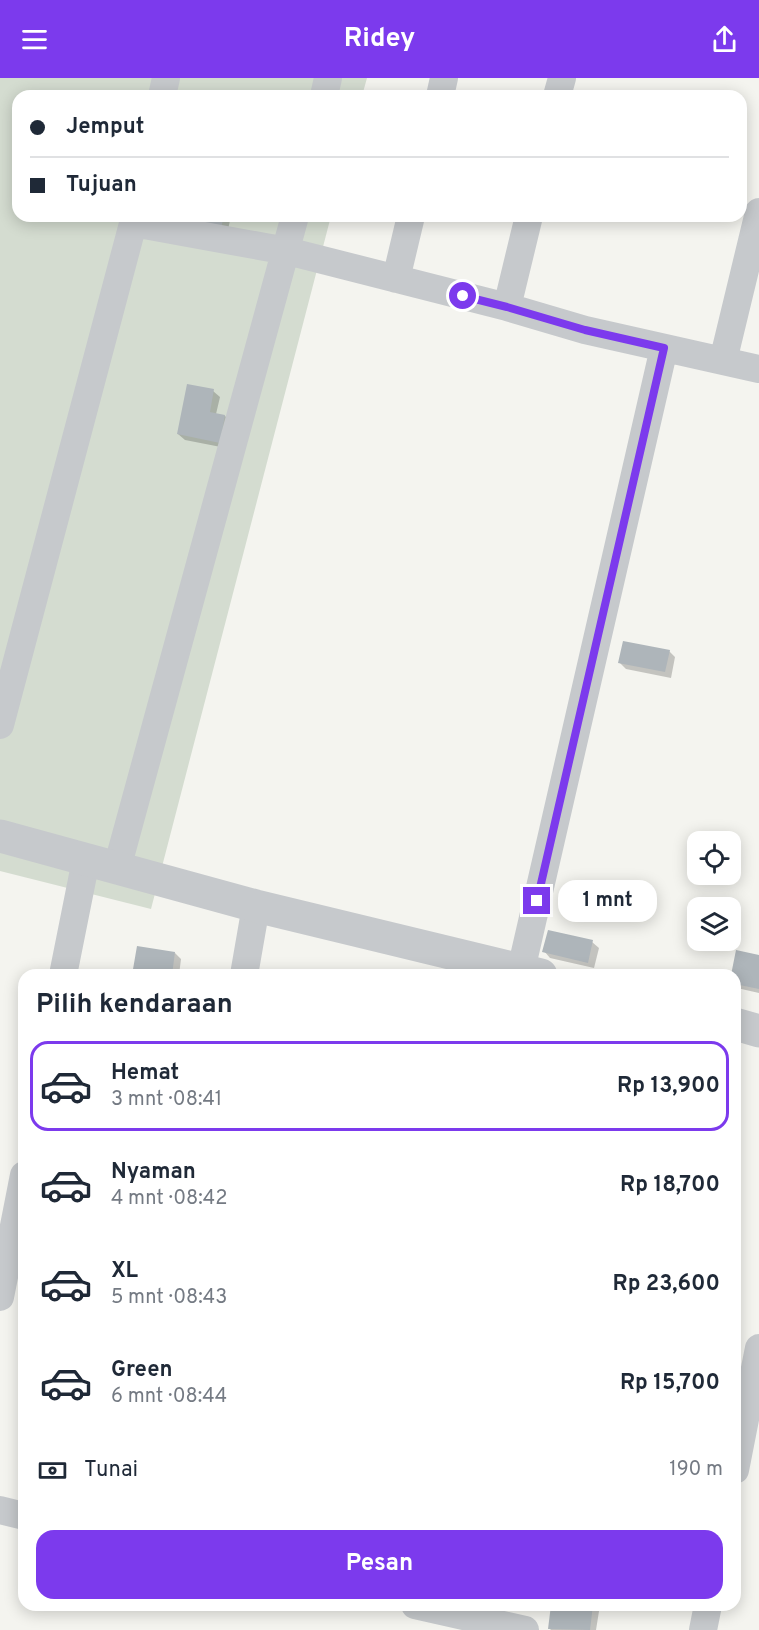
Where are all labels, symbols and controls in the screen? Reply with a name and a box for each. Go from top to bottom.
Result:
text: Ridey [344,22,415,56]
icon: menu [18,23,51,56]
icon: share [708,23,741,56]
text: Jemput [66,114,144,141]
text: Tujuan [66,172,137,199]
route start [449,282,476,309]
map controls [687,831,741,951]
button: locate [687,831,741,885]
callout: 1 mnt [558,880,657,922]
route end [523,887,550,914]
text: 1 mnt [582,888,633,914]
button: layers [687,897,741,951]
text: Pilih kendaraan [36,988,233,1022]
icon: car [39,1059,93,1113]
text: Hemat [111,1060,179,1087]
text: Rp 13,900 [617,1073,720,1100]
text: 3 mnt · 08:41 [111,1087,222,1113]
icon: car [39,1158,93,1212]
text: Nyaman [111,1159,196,1186]
text: Rp 18,700 [620,1172,720,1199]
text: 4 mnt · 08:42 [111,1186,227,1212]
icon: car [39,1257,93,1311]
text: XL [111,1258,138,1285]
text: Rp 23,600 [612,1271,720,1298]
text: 5 mnt · 08:43 [111,1285,227,1311]
icon: car [39,1356,93,1410]
text: Green [111,1357,173,1384]
text: Rp 15,700 [620,1370,720,1397]
text: 6 mnt · 08:44 [111,1384,227,1410]
icon: cash [36,1454,69,1487]
text: Tunai [84,1457,138,1484]
text: 190 m [669,1457,723,1483]
button: Pesan [36,1530,723,1599]

